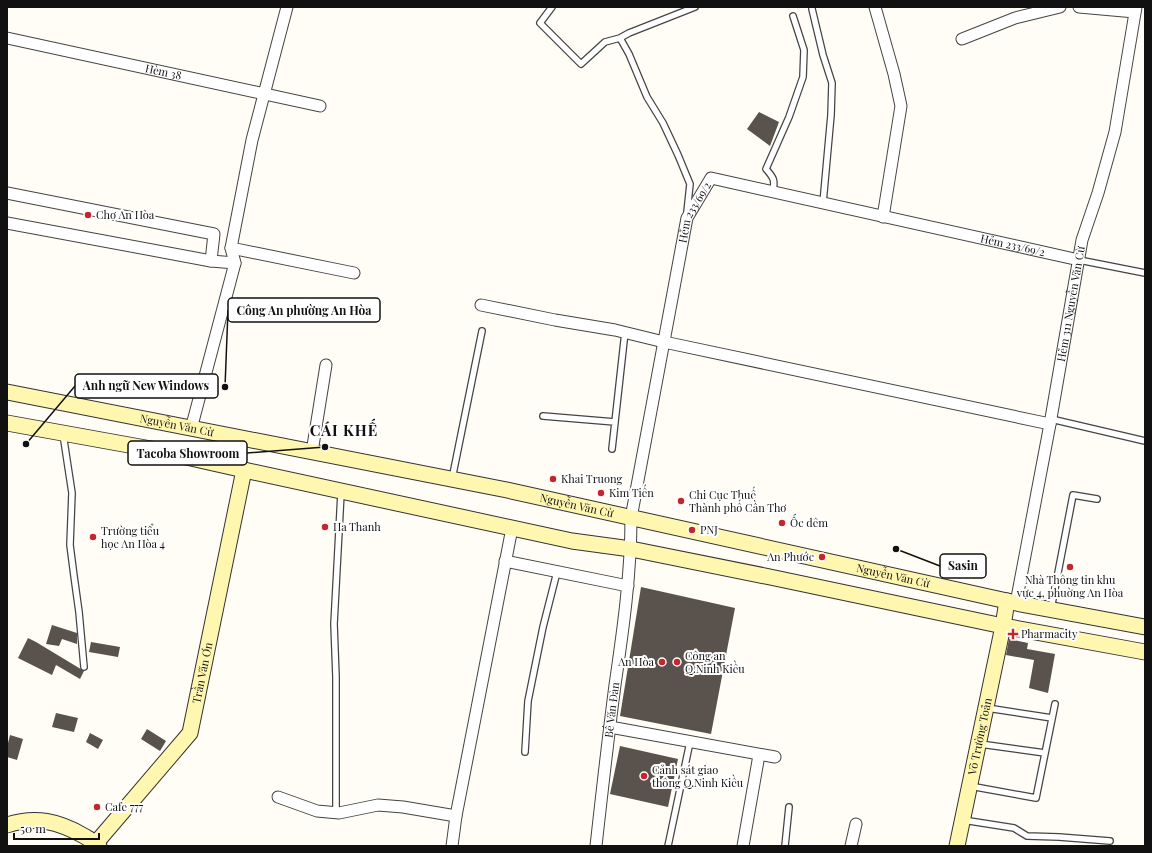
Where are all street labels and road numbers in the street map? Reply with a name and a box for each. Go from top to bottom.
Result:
street label: Hèm 38 [144,60,183,83]
street label: Hẻm 233/69/2 [675,179,714,244]
street label: Hẻm 233/69/2 [979,230,1047,259]
street label: Hẻm 311 Nguyễn Văn Cừ [1053,244,1088,363]
street label: Nguyễn Văn Cừ [139,410,216,439]
street label: Nguyễn Văn Cừ [539,490,616,521]
street label: Nguyễn Văn Cừ [855,560,932,591]
street label: Trần Văn Ơn [188,641,216,705]
street label: Bế Văn Đàn [600,681,622,739]
street label: Võ Trường Toản [964,696,995,777]

